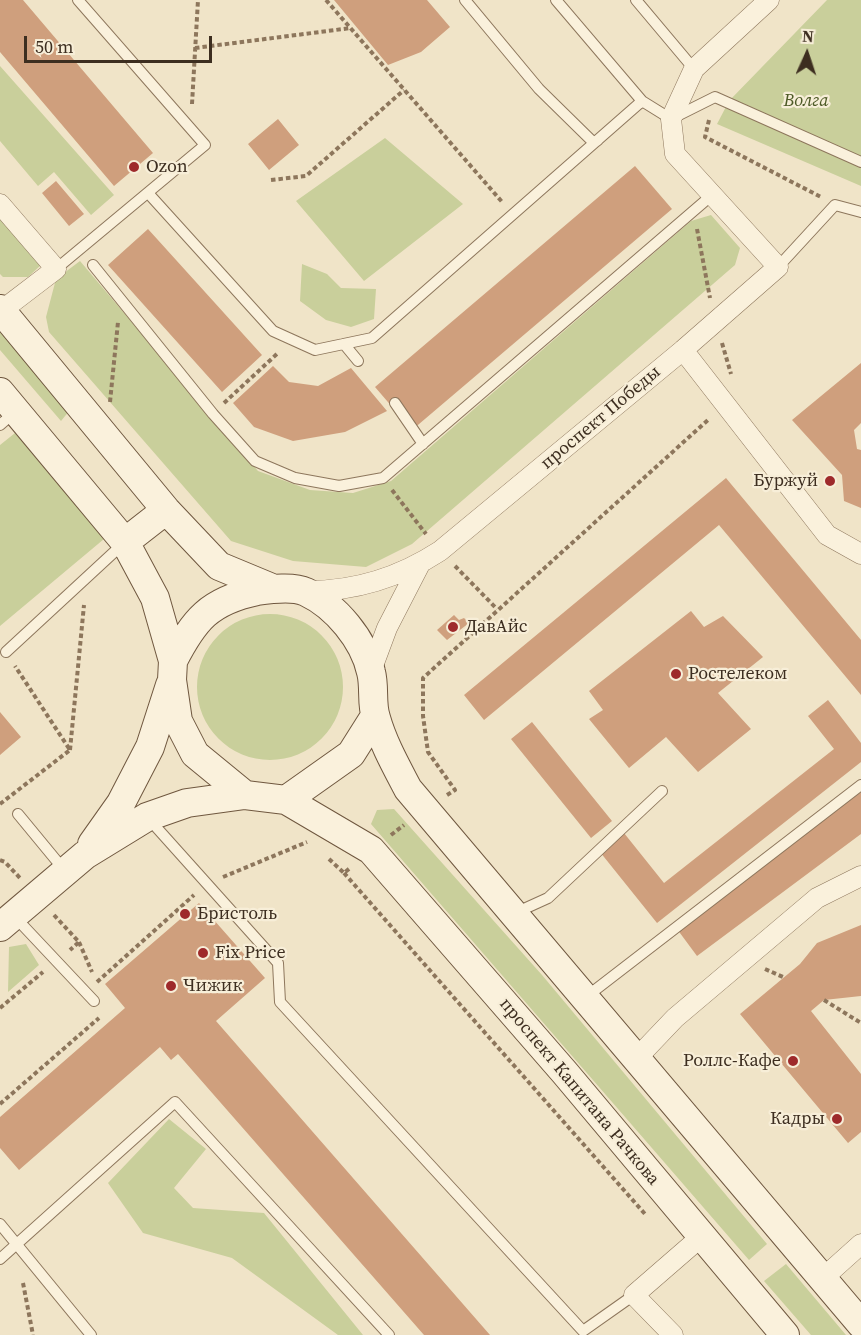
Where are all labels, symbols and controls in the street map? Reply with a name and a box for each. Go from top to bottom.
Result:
scale bar [27,24,214,62]
north arrow [777,24,837,84]
text: N [802,25,814,47]
text: 50 m [35,34,73,59]
park label: Волга [783,90,829,112]
place label: Ozon [146,156,188,178]
marker: Ozon [127,160,141,174]
street label: проспект Победы [537,362,665,474]
place label: Буржуй [753,470,818,492]
marker: Буржуй [823,474,837,488]
place label: ДавАйс [465,616,528,638]
marker: ДавАйс [446,620,460,634]
place label: Ростелеком [688,663,787,685]
marker: Ростелеком [669,667,683,681]
place label: Бристоль [197,903,277,925]
marker: Бристоль [178,907,192,921]
place label: Fix Price [215,942,286,964]
marker: Fix Price [196,946,210,960]
place label: Чижик [183,975,242,997]
marker: Чижик [164,979,178,993]
street label: проспект Капитана Рачкова [494,994,664,1190]
place label: Роллс-Кафе [683,1050,781,1072]
marker: Роллс-Кафе [786,1054,800,1068]
place label: Кадры [770,1108,825,1130]
marker: Кадры [830,1112,844,1126]

